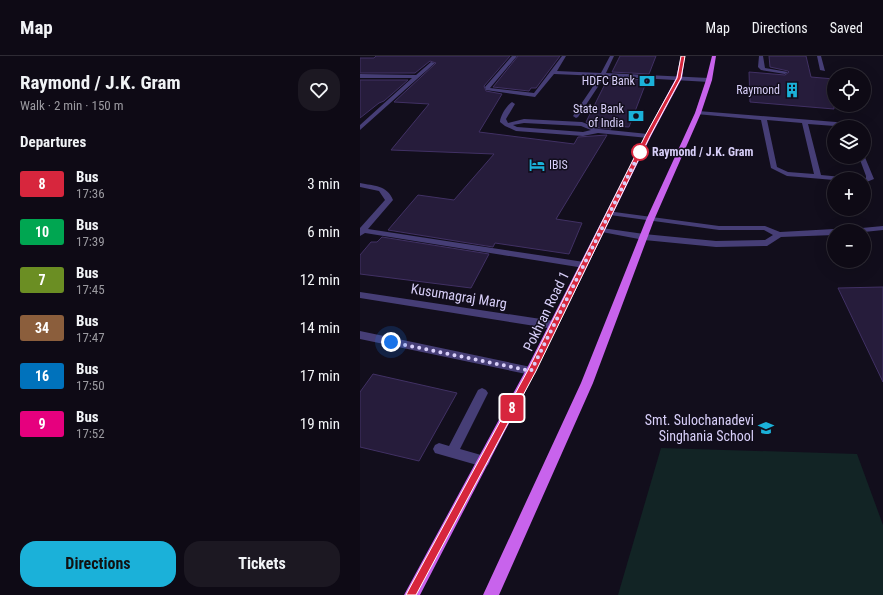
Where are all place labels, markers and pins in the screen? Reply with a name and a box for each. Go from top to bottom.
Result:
bank icon: HDFC Bank [638,72,656,90]
place label: HDFC Bank [582,74,636,88]
building icon: Raymond [783,81,801,99]
place label: Raymond [736,83,780,97]
place label: State Bank of India [573,102,625,130]
bank icon: State Bank of India [627,107,645,125]
marker: Raymond / J.K. Gram [631,143,649,161]
place label: Raymond / J.K. Gram [652,145,754,159]
hotel icon: IBIS [528,156,546,174]
place label: IBIS [549,158,568,172]
place label: Smt. Sulochanadevi Singhania School [645,412,754,444]
school or university icon: Smt. Sulochanadevi Singhania School [757,419,775,437]

